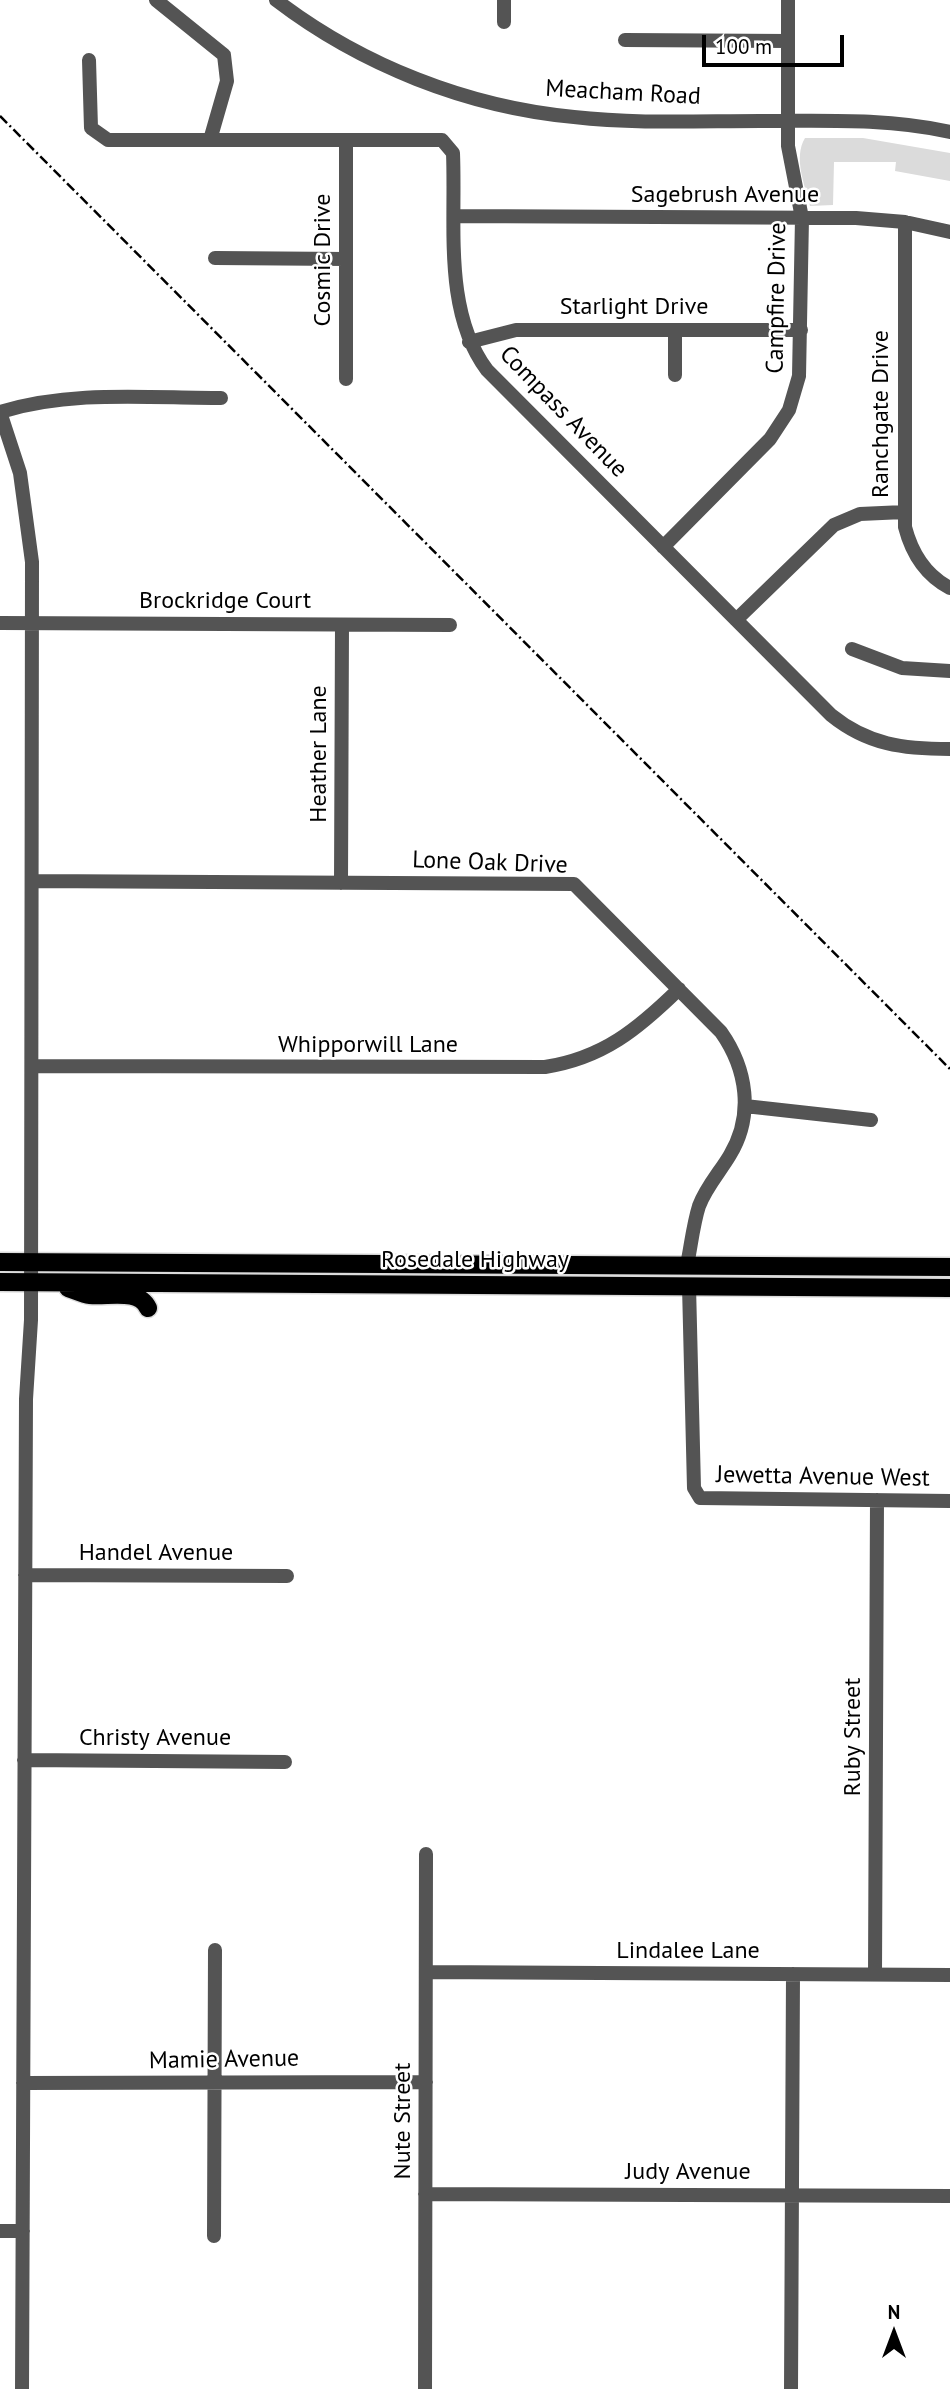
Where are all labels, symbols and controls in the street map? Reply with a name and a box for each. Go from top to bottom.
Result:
scale bar [705,21,847,65]
text: 100 m [715,33,772,60]
street label: Meacham Road [545,75,701,111]
street label: Sagebrush Avenue [631,181,819,209]
street label: Cosmic Drive [309,194,337,326]
street label: Campfire Drive [761,222,793,374]
street label: Starlight Drive [560,293,708,321]
street label: Ranchgate Drive [867,330,895,498]
street label: Compass Avenue [493,340,633,484]
street label: Brockridge Court [139,587,311,615]
street label: Heather Lane [305,685,333,823]
street label: Lone Oak Drive [412,846,568,880]
street label: Whipporwill Lane [278,1031,458,1059]
street label: Rosedale Highway [381,1246,569,1274]
street label: Jewetta Avenue West [716,1461,930,1493]
street label: Handel Avenue [79,1539,233,1567]
street label: Ruby Street [839,1678,867,1796]
street label: Christy Avenue [79,1724,231,1752]
street label: Lindalee Lane [616,1937,760,1965]
street label: Mamie Avenue [149,2044,299,2076]
street label: Nute Street [389,2063,417,2179]
street label: Judy Avenue [625,2158,751,2186]
north arrow [859,2298,929,2368]
text: N [888,2300,900,2324]

